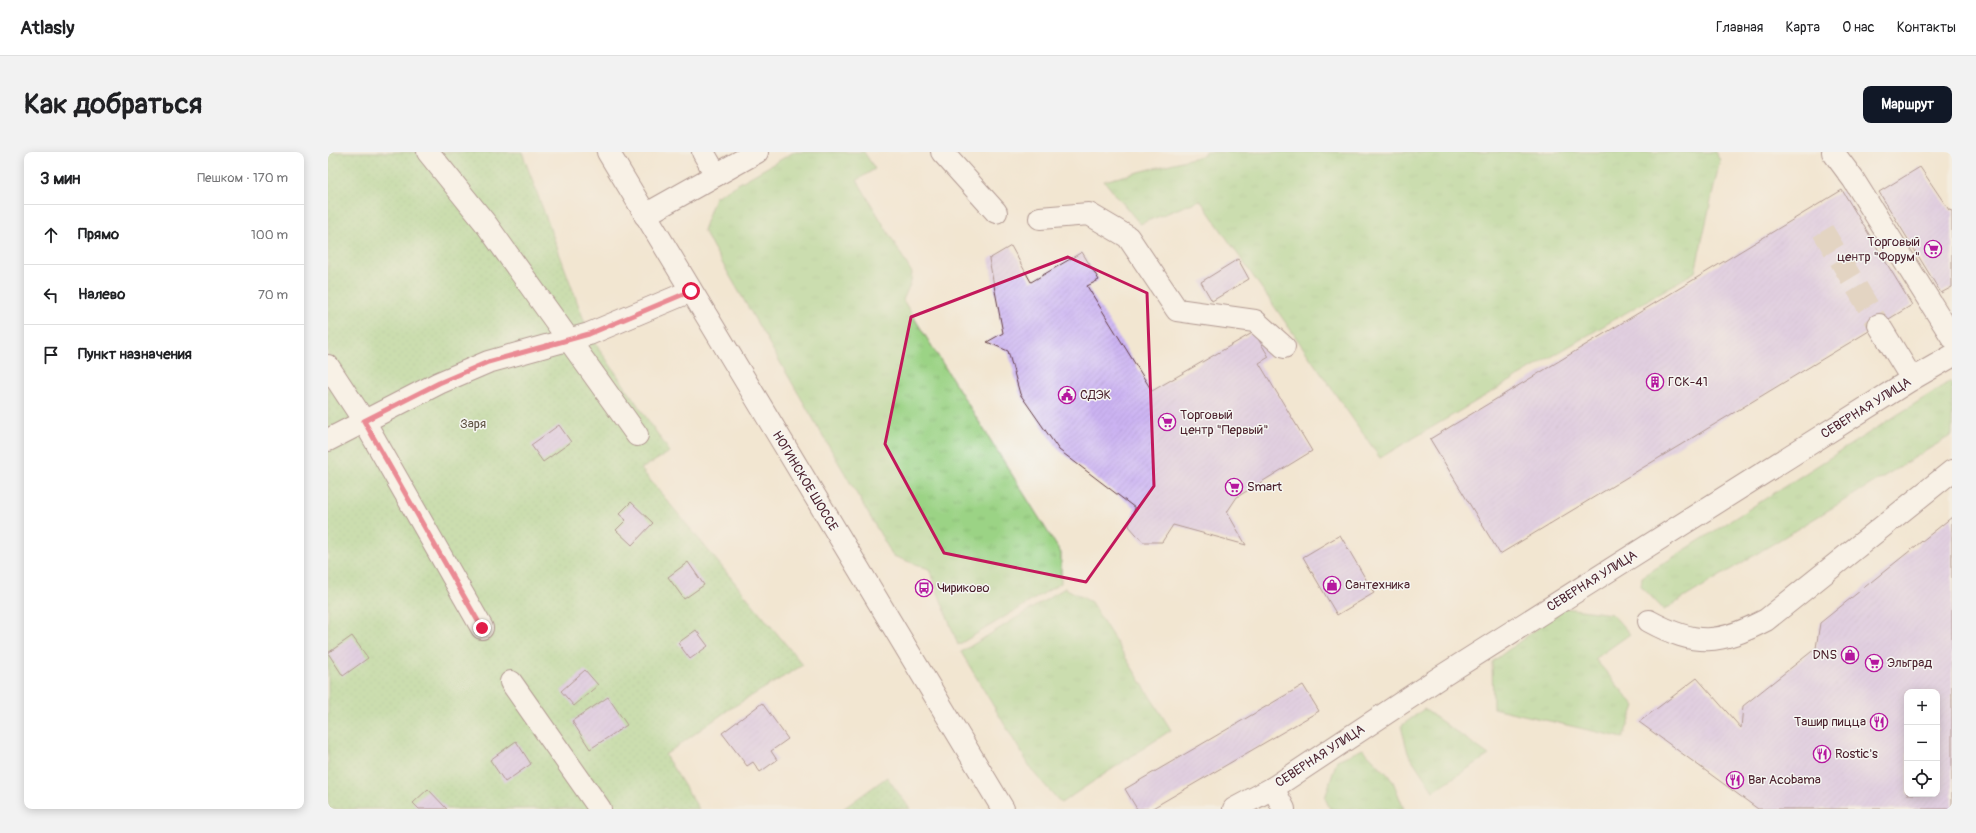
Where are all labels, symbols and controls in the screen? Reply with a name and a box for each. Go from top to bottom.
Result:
text: Atlasly [20,16,74,40]
text: Главная [1716,19,1763,36]
text: Карта [1785,19,1820,36]
text: О нас [1842,19,1875,36]
text: Контакты [1897,19,1956,36]
button: Маршрут [1863,86,1952,123]
text: Как добраться [24,87,202,122]
text: 3 мин [40,168,80,189]
text: Пешком · 170 m [197,170,288,186]
icon: ahead [40,224,62,246]
text: Прямо [78,225,119,244]
text: 100 m [251,227,288,243]
place label: Торговый центр "Форум" [1837,234,1920,265]
supermarket icon: Торговый центр "Форум" [1923,239,1943,259]
route start [682,282,700,300]
icon: left [40,284,62,306]
text: Налево [78,285,125,304]
text: 70 m [258,287,288,303]
icon: arrive [40,344,62,366]
text: Пункт назначения [78,345,192,364]
building icon: ГСК-41 [1645,372,1665,392]
place label: ГСК-41 [1668,374,1708,390]
street label: СЕВЕРНАЯ УЛИЦА [1818,374,1915,442]
public building icon: СДЭК [1057,385,1077,405]
place label: СДЭК [1080,387,1111,403]
place label: Торговый центр "Первый" [1180,407,1268,438]
supermarket icon: Торговый центр "Первый" [1157,412,1177,432]
park label: Заря [460,416,486,432]
street label: НОГИНСКОЕ ШОССЕ [769,428,841,534]
supermarket icon: Smart [1224,477,1244,497]
place label: Smart [1247,479,1283,495]
street label: СЕВЕРНАЯ УЛИЦА [1544,547,1641,615]
shop icon: Сантехника [1322,575,1342,595]
place label: Сантехника [1345,577,1410,593]
bus stop icon: Чириково [914,578,934,598]
place label: Чириково [937,580,990,596]
route end [473,619,491,637]
shop icon: DNS [1840,645,1860,665]
place label: DNS [1812,647,1837,663]
supermarket icon: Эльград [1864,653,1884,673]
place label: Эльград [1887,655,1932,671]
map controls [1904,689,1940,797]
button: + [1904,689,1940,725]
restaurant icon: Ташир пицца [1869,712,1889,732]
place label: Ташир пицца [1794,714,1866,730]
street label: СЕВЕРНАЯ УЛИЦА [1272,721,1368,791]
button: − [1904,725,1940,761]
restaurant icon: Rostic's [1812,744,1832,764]
place label: Rostic's [1835,746,1878,762]
button: locate [1904,761,1940,797]
restaurant icon: Bar Acobama [1725,770,1745,790]
place label: Bar Acobama [1748,772,1821,788]

